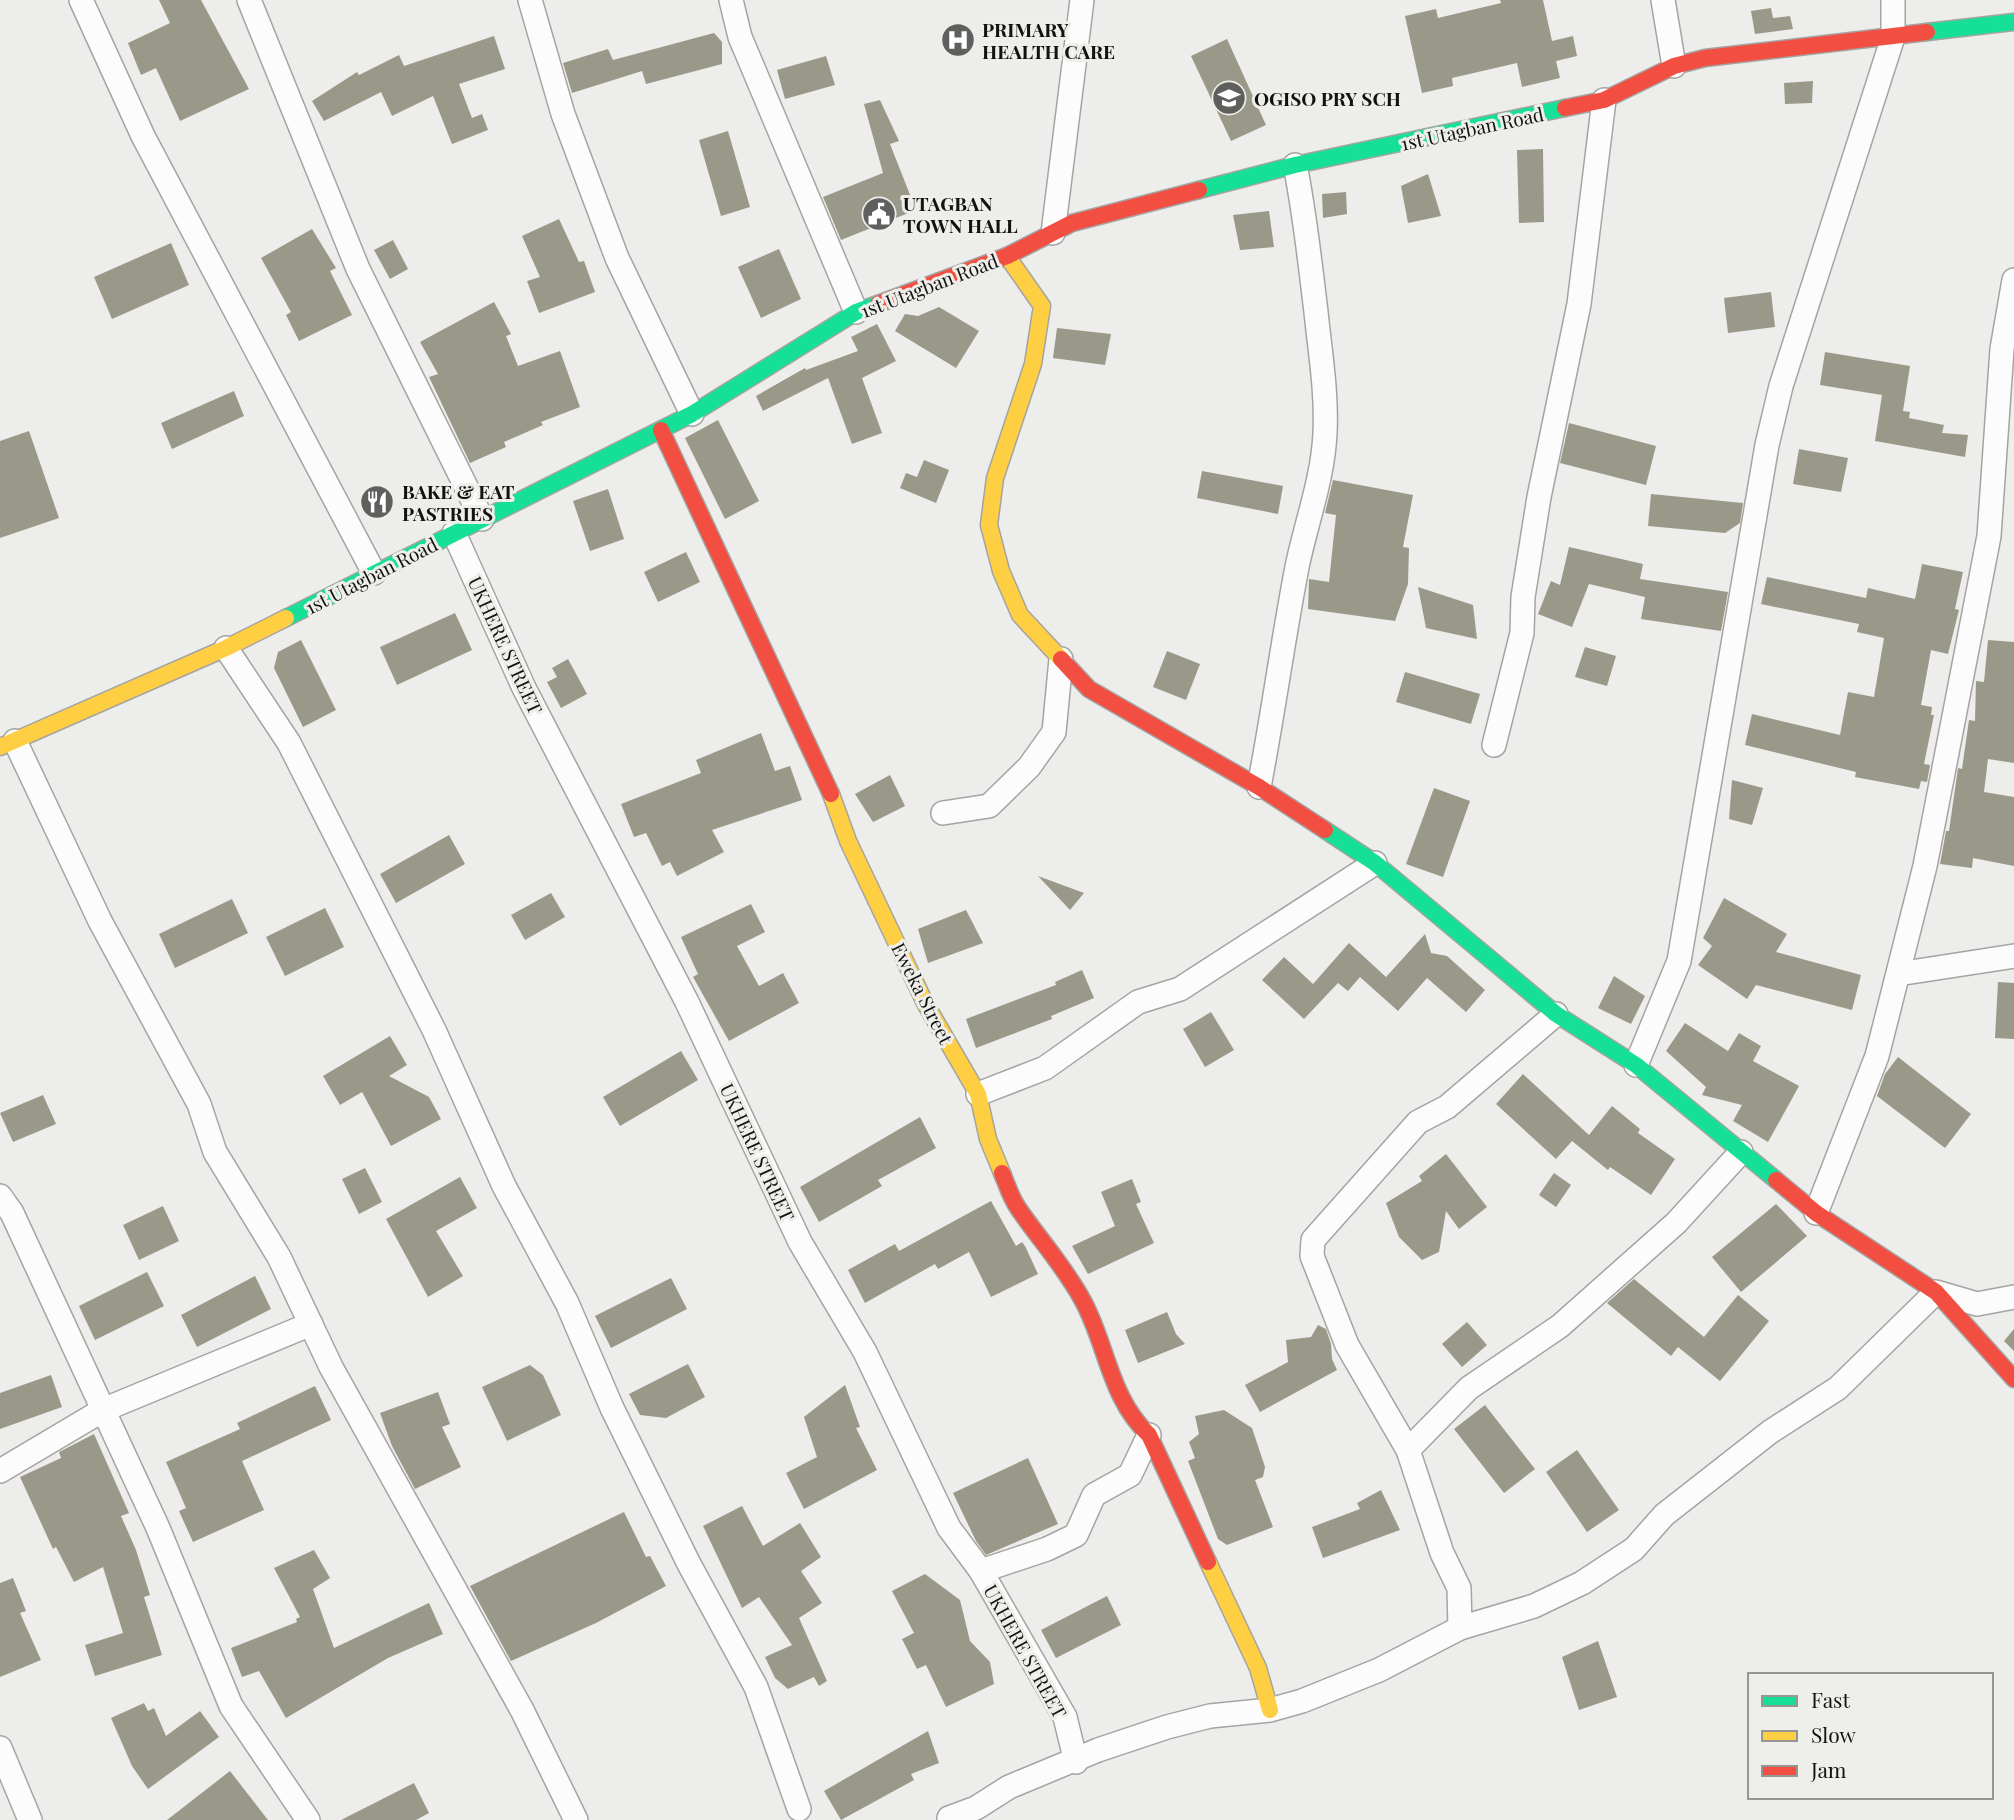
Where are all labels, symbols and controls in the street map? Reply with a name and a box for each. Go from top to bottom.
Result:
place label: PRIMARY HEALTH CARE [982,16,1115,64]
hospital icon: PRIMARY HEALTH CARE [939,21,977,59]
school or university icon: OGISO PRY SCH [1210,79,1248,117]
place label: OGISO PRY SCH [1254,85,1401,111]
street label: 1st Utagban Road [1398,100,1546,156]
place label: UTAGBAN TOWN HALL [903,190,1018,238]
public building icon: UTAGBAN TOWN HALL [860,195,898,233]
street label: 1st Utagban Road [857,247,1001,323]
place label: BAKE & EAT PASTRIES [402,478,515,526]
restaurant icon: BAKE & EAT PASTRIES [358,483,396,521]
street label: 1st Utagban Road [300,530,442,620]
street label: UKHERE STREET [463,572,549,718]
street label: Eweka Street [886,938,960,1049]
street label: UKHERE STREET [715,1079,801,1225]
street label: UKHERE STREET [978,1579,1074,1723]
legend [1748,1673,1993,1799]
text: Fast [1811,1685,1850,1713]
text: Slow [1811,1720,1856,1748]
text: Jam [1810,1755,1847,1783]

